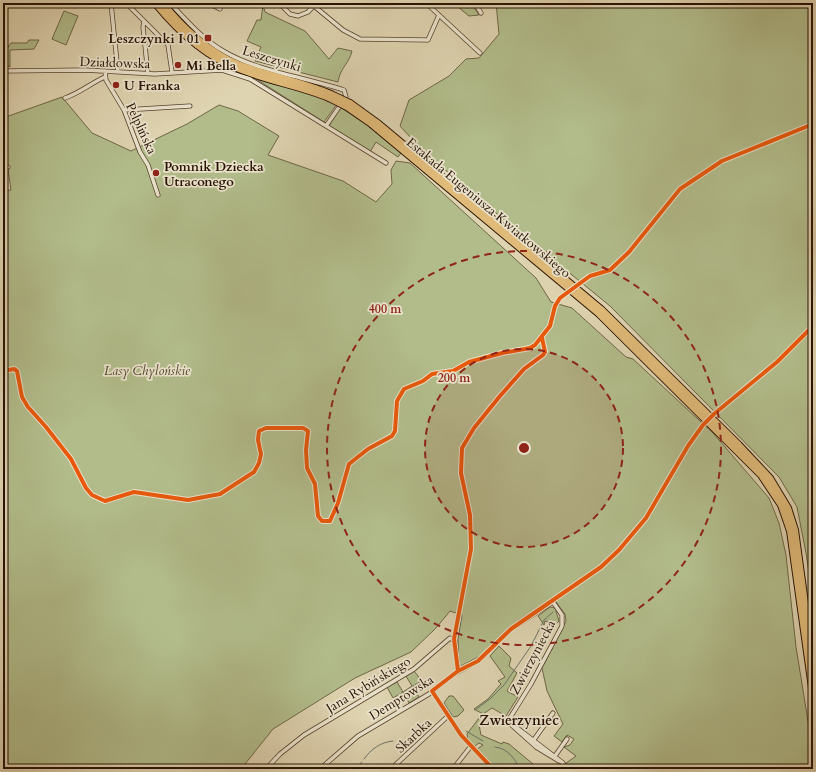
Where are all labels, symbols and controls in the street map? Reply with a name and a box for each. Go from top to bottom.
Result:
place label: Leszczynki I 01 [108,30,200,48]
marker: Leszczynki I 01 [203,33,213,43]
street label: Leszczynki [240,42,304,77]
street label: Działdowska [79,53,151,73]
place label: Mi Bella [186,57,237,75]
marker: Mi Bella [173,60,183,70]
place label: U Franka [124,77,181,95]
marker: U Franka [111,80,121,90]
street label: Pelplińska [121,100,161,158]
street label: Estakada Eugeniusza Kwiatkowskiego [402,134,574,282]
place label: Pomnik Dziecka Utraconego [164,158,264,191]
marker: Pomnik Dziecka Utraconego [151,168,161,178]
text: 400 m [369,301,402,317]
park label: Lasy Chylońskie [104,362,191,380]
text: 200 m [438,370,471,386]
centre of rings [517,441,531,455]
street label: Zwierzyniecka [506,617,560,698]
street label: Jana Rybińskiego [321,653,414,718]
street label: Demptowska [366,671,438,725]
district label: Zwierzyniec [479,711,559,730]
street label: Skarbka [392,714,436,757]

